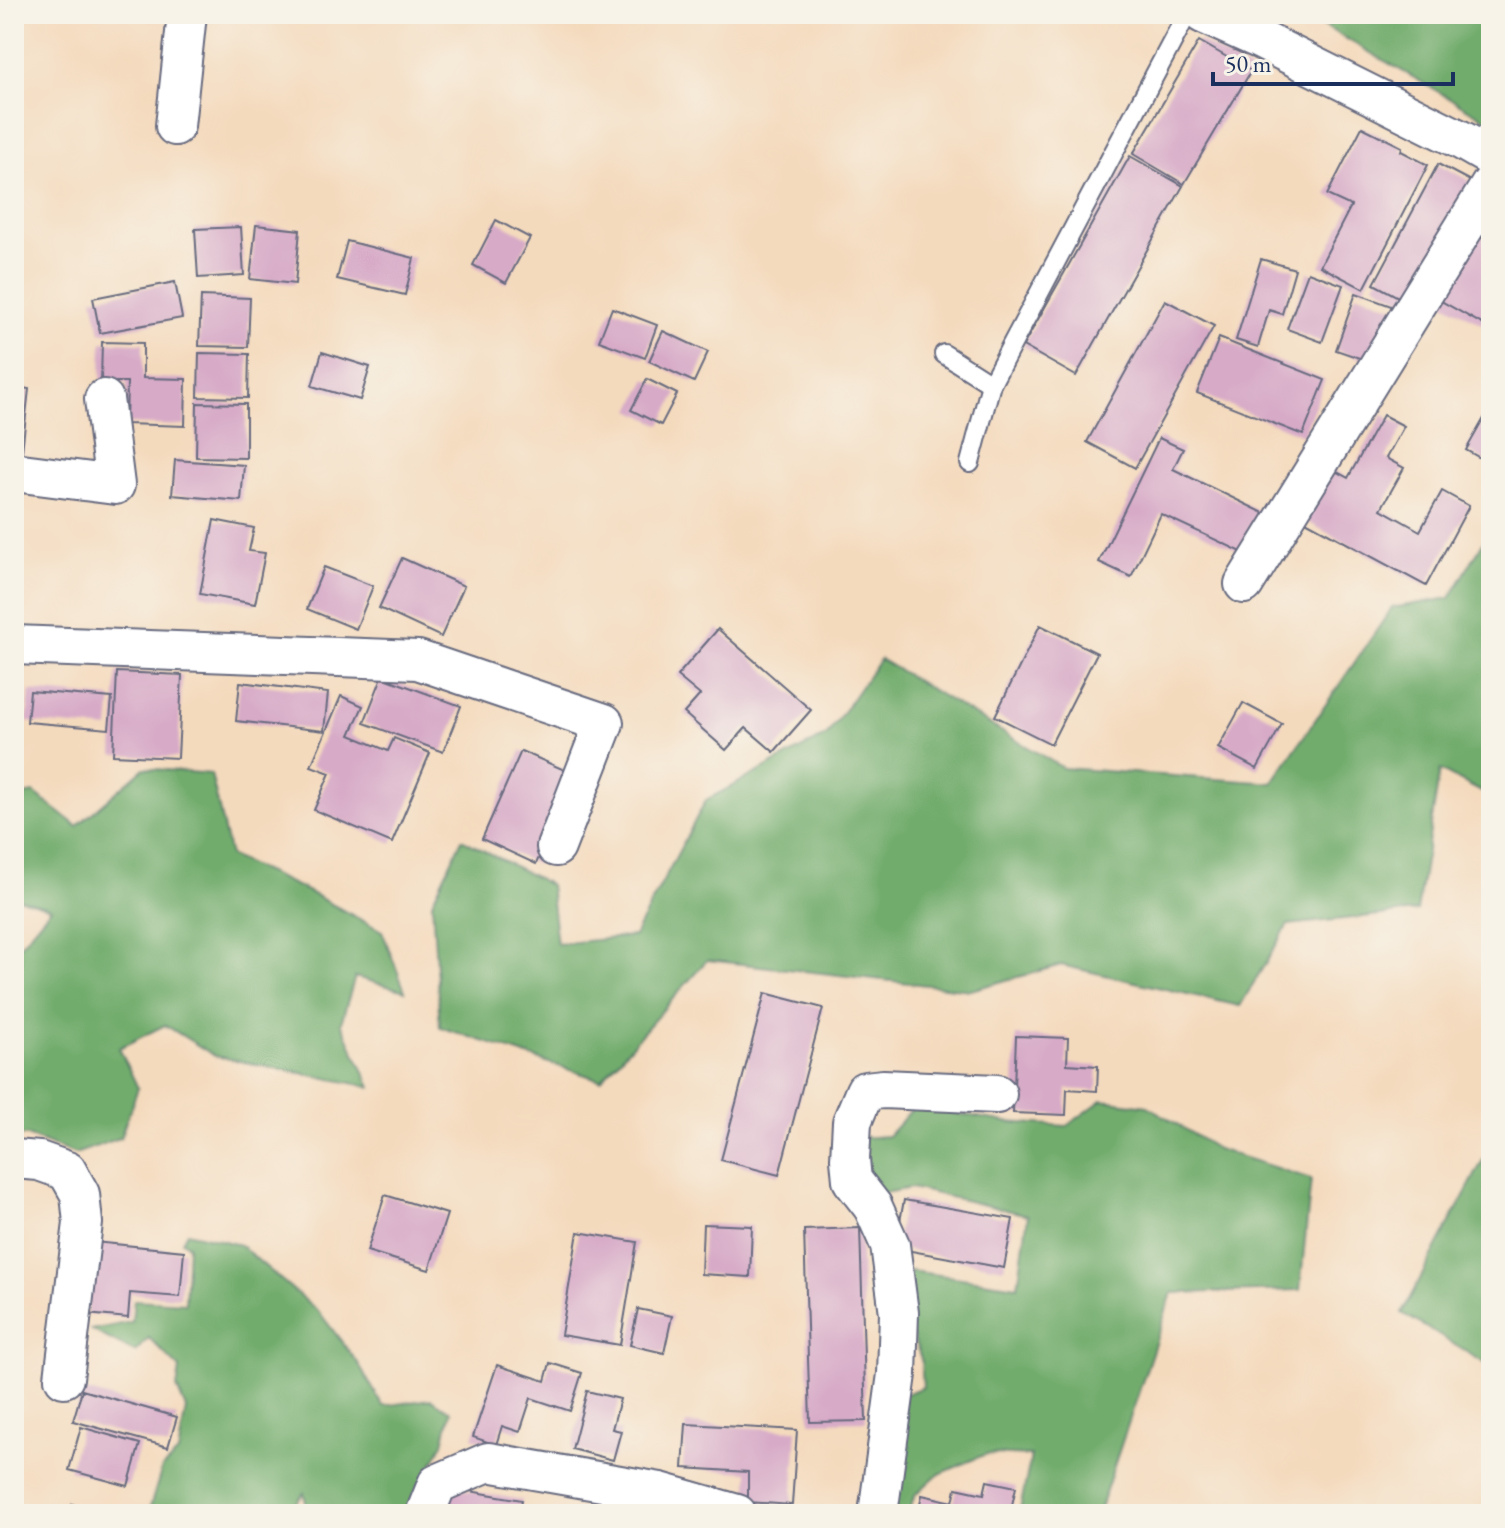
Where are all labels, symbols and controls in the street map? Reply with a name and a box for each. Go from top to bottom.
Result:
scale bar [1213,36,1453,86]
text: 50 m [1225,48,1272,79]

